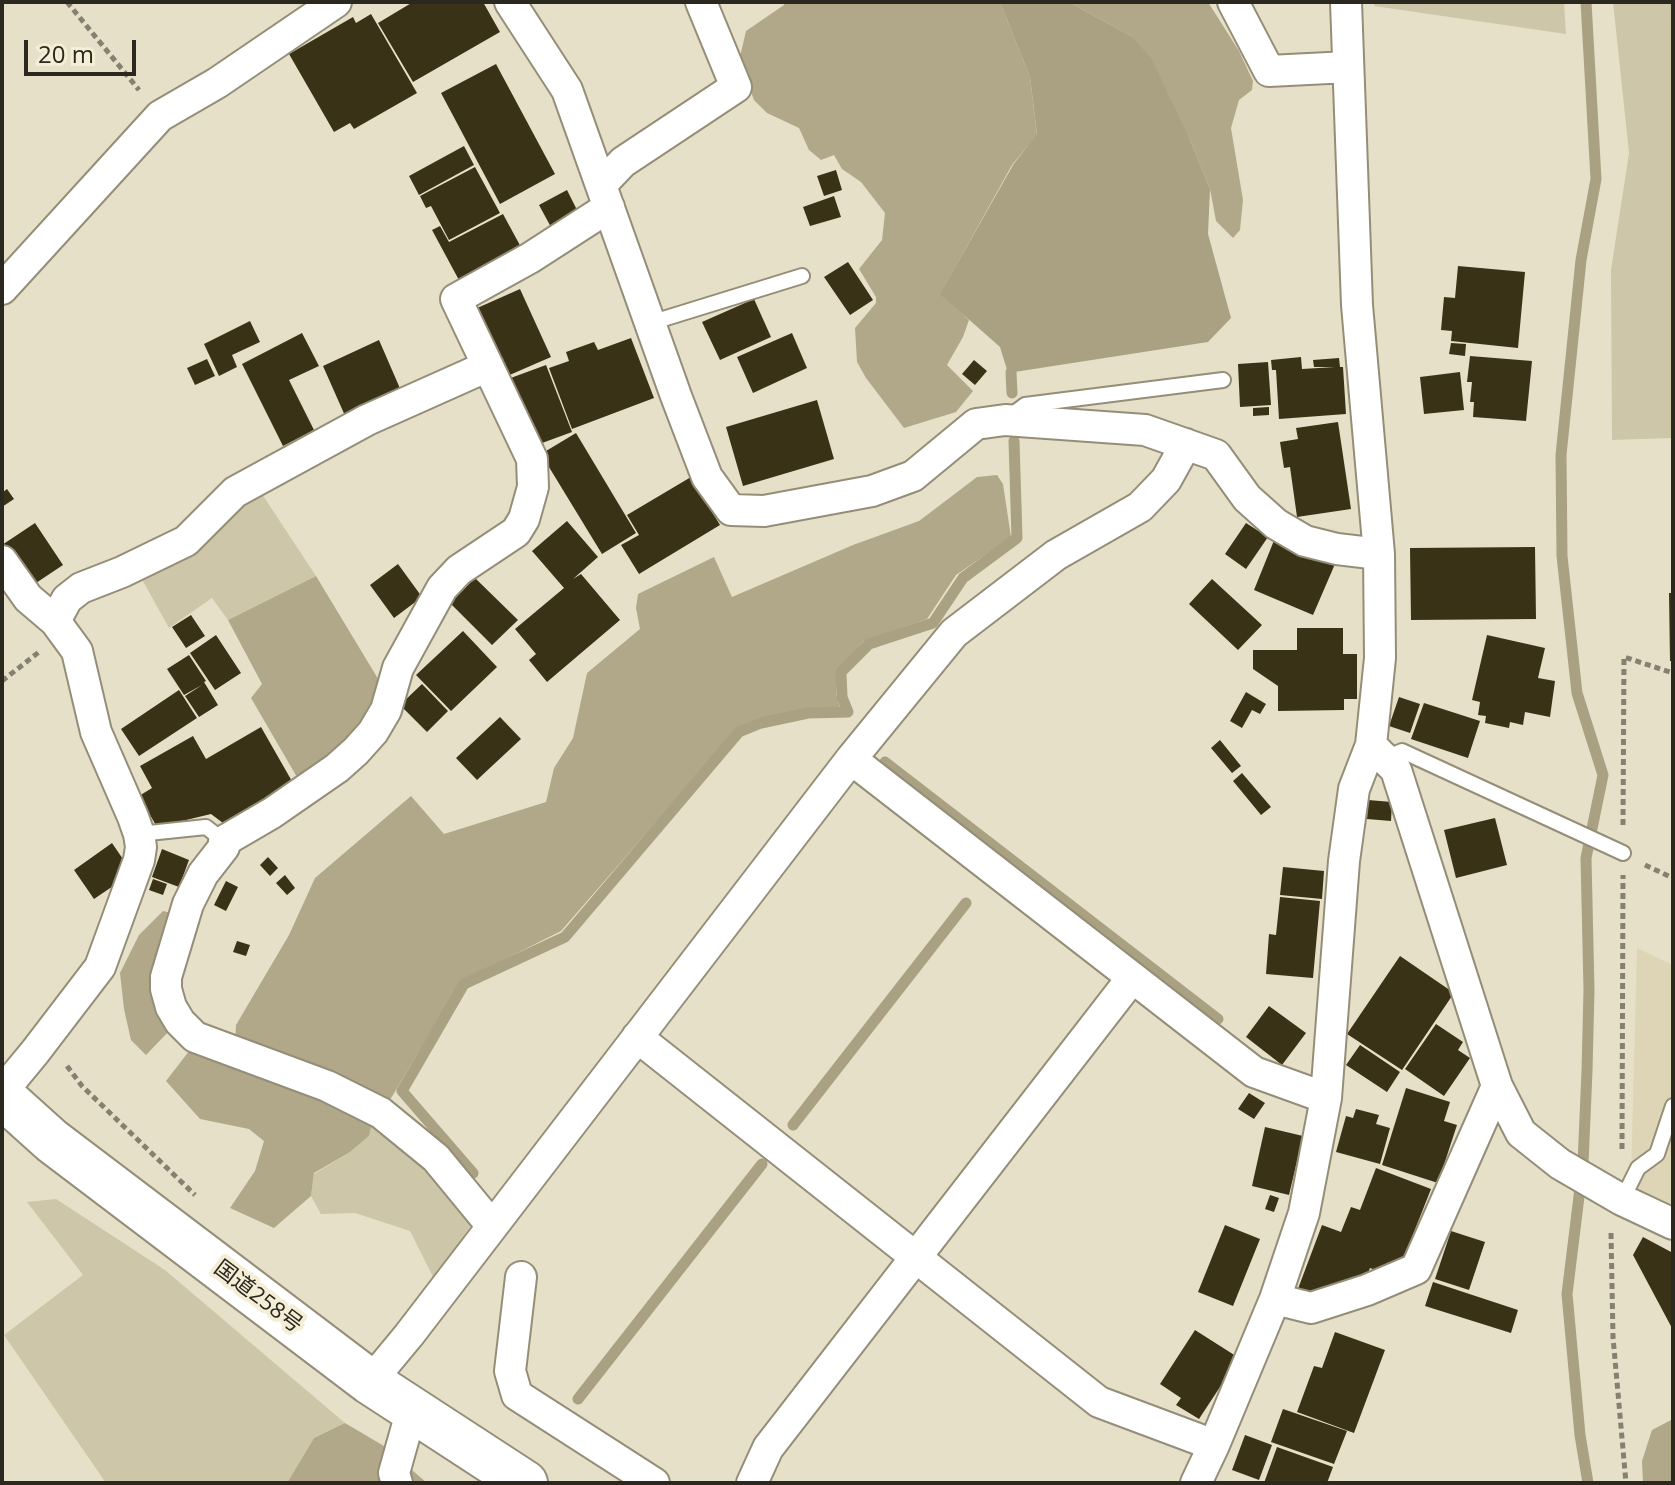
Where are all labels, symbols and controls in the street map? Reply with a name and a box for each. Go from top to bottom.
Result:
scale bar [28,24,140,74]
text: 20 m [38,37,94,70]
street label: 国道258号 [209,1255,307,1339]

